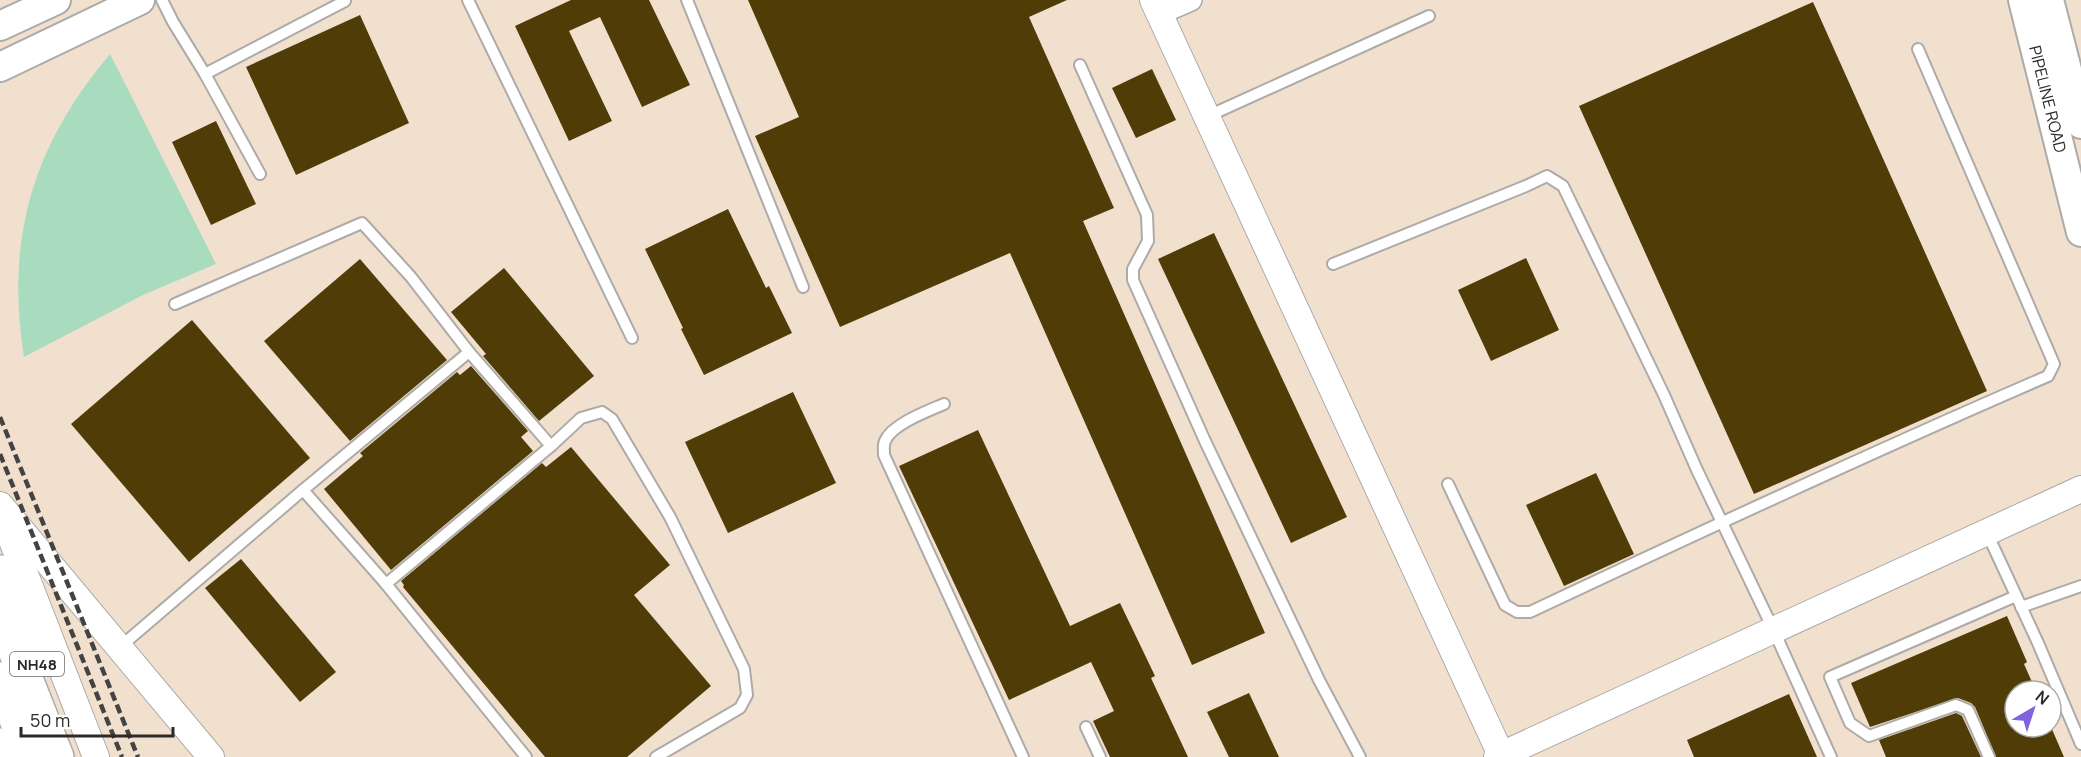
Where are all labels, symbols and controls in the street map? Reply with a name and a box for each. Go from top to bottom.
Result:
street label: PIPELINE ROAD [2024,43,2072,155]
road number: NH48 [10,652,64,676]
north arrow [2003,679,2063,739]
text: N [2031,685,2054,710]
scale bar [21,700,172,738]
text: 50 m [30,708,70,732]

